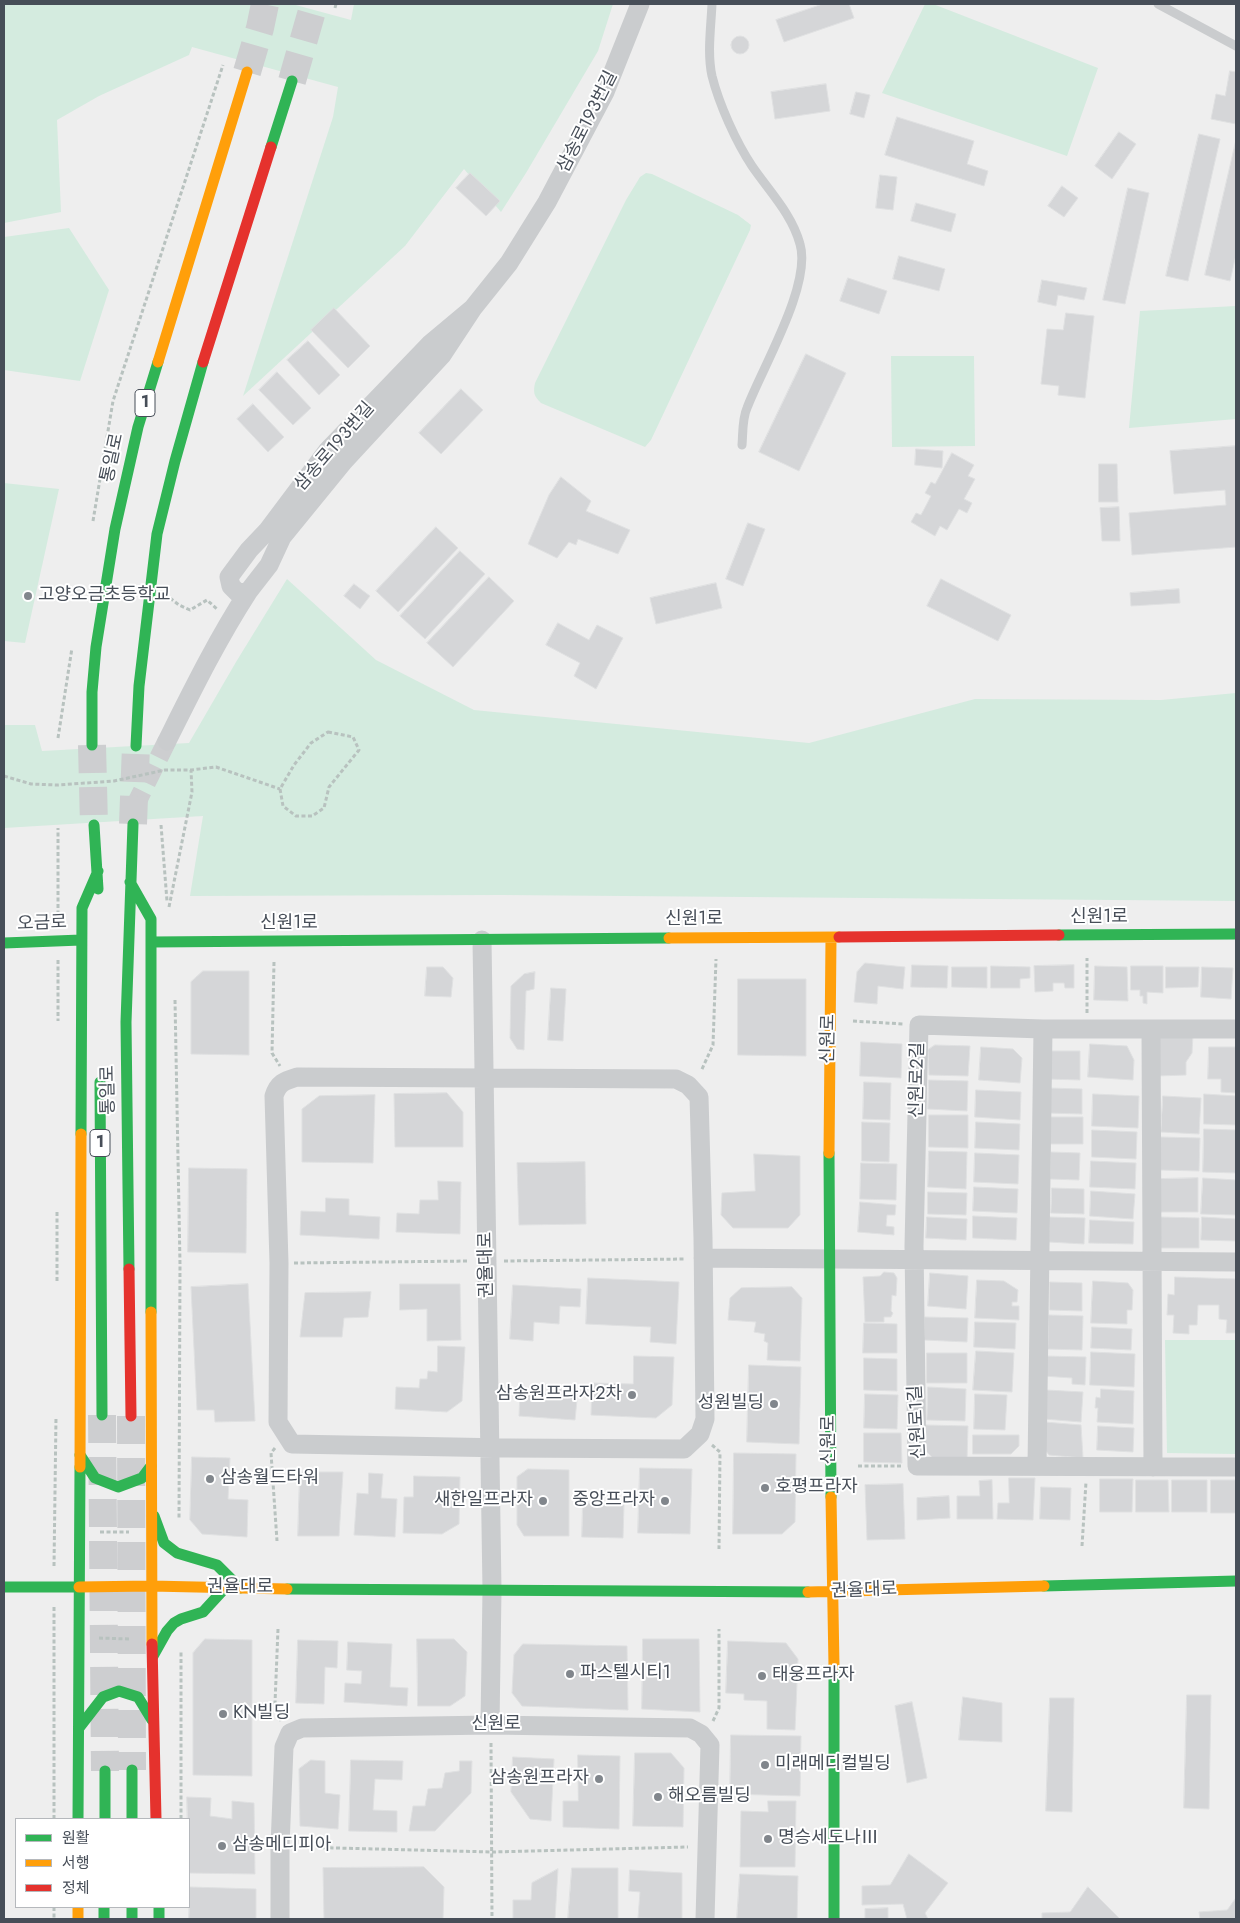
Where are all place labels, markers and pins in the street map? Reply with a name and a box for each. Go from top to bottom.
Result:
place label: 고양오금초등학교 [38,585,170,607]
marker: 고양오금초등학교 [22,590,34,602]
place label: 삼송원프라자2차 [496,1384,622,1406]
marker: 삼송원프라자2차 [626,1389,638,1401]
place label: 성원빌딩 [698,1393,764,1415]
marker: 성원빌딩 [768,1398,780,1410]
place label: 삼송월드타워 [220,1468,319,1490]
marker: 삼송월드타워 [204,1473,216,1485]
place label: 호평프라자 [775,1477,858,1499]
marker: 호평프라자 [759,1482,771,1494]
place label: 새한일프라자 [434,1490,533,1512]
place label: 중앙프라자 [572,1490,655,1512]
marker: 새한일프라자 [537,1495,549,1507]
marker: 중앙프라자 [659,1495,671,1507]
place label: 파스텔시티1 [580,1663,671,1685]
place label: 태웅프라자 [772,1665,855,1687]
marker: 파스텔시티1 [564,1668,576,1680]
marker: 태웅프라자 [756,1670,768,1682]
place label: KN빌딩 [233,1703,290,1725]
marker: KN빌딩 [217,1708,229,1720]
place label: 미래메디컬빌딩 [775,1754,891,1776]
marker: 미래메디컬빌딩 [759,1759,771,1771]
place label: 삼송원프라자 [490,1768,589,1790]
marker: 삼송원프라자 [593,1773,605,1785]
place label: 해오름빌딩 [668,1786,751,1808]
marker: 해오름빌딩 [652,1791,664,1803]
place label: 명승세도나Ⅲ [778,1828,879,1850]
marker: 명승세도나Ⅲ [762,1833,774,1845]
place label: 삼송메디피아 [232,1835,331,1857]
marker: 삼송메디피아 [216,1840,228,1852]

